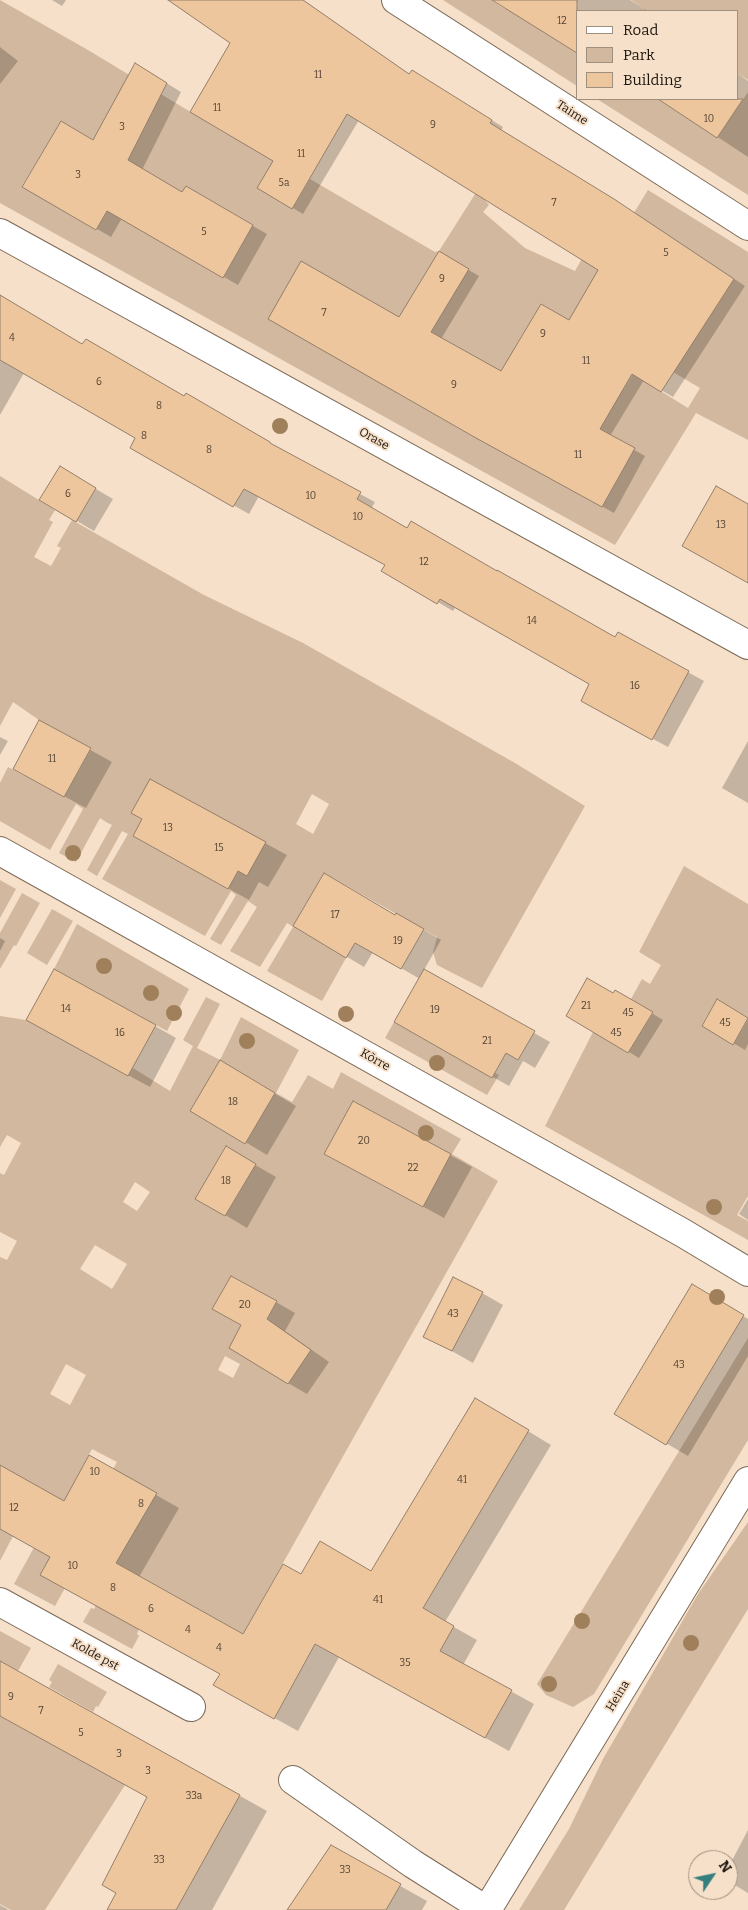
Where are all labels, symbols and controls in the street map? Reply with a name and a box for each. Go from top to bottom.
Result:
legend [576,10,738,100]
house number: 12 [557,15,567,27]
text: Road [623,21,658,39]
text: Park [623,46,655,64]
house number: 11 [314,69,322,81]
text: Building [623,71,682,89]
street label: Taime [554,98,590,128]
house number: 11 [213,102,221,114]
house number: 10 [704,113,714,125]
house number: 9 [430,119,436,131]
house number: 3 [119,121,125,133]
house number: 11 [297,148,305,160]
house number: 3 [75,169,81,181]
house number: 5a [279,177,289,189]
house number: 7 [551,197,557,209]
house number: 5 [201,226,207,238]
house number: 5 [663,247,669,259]
house number: 9 [439,273,445,285]
house number: 7 [321,307,327,319]
house number: 9 [540,328,546,340]
house number: 4 [9,332,15,344]
house number: 11 [582,355,590,367]
house number: 6 [96,376,102,388]
house number: 9 [451,379,457,391]
house number: 8 [156,400,162,412]
street label: Orase [356,425,392,453]
house number: 8 [141,430,147,442]
house number: 8 [206,444,212,456]
house number: 11 [574,449,582,461]
house number: 6 [65,488,71,500]
house number: 10 [306,490,316,502]
house number: 10 [353,511,363,523]
house number: 13 [716,519,726,531]
house number: 12 [419,556,429,568]
house number: 14 [527,615,537,627]
house number: 16 [630,680,640,692]
house number: 11 [48,753,56,765]
house number: 13 [163,822,173,834]
house number: 15 [214,842,224,854]
house number: 17 [331,909,339,921]
house number: 19 [393,935,403,947]
house number: 21 [581,1000,591,1012]
house number: 14 [61,1003,71,1015]
house number: 19 [430,1004,440,1016]
house number: 45 [622,1007,634,1019]
house number: 45 [719,1017,731,1029]
house number: 16 [115,1027,125,1039]
house number: 45 [610,1027,622,1039]
house number: 21 [482,1035,492,1047]
street label: Kõrre [358,1046,392,1074]
house number: 18 [228,1096,238,1108]
house number: 20 [358,1135,370,1147]
house number: 22 [408,1162,418,1174]
house number: 18 [221,1175,231,1187]
house number: 20 [239,1299,251,1311]
house number: 43 [447,1308,459,1320]
house number: 43 [673,1359,685,1371]
house number: 10 [90,1466,100,1478]
house number: 41 [457,1474,467,1486]
house number: 8 [138,1498,144,1510]
house number: 12 [9,1502,19,1514]
house number: 10 [68,1560,78,1572]
house number: 8 [110,1582,116,1594]
house number: 41 [373,1594,383,1606]
house number: 6 [148,1603,154,1615]
house number: 4 [185,1624,191,1636]
street label: Kolde pst [69,1636,121,1674]
house number: 4 [216,1642,222,1654]
house number: 35 [399,1657,411,1669]
street label: Heina [603,1678,633,1714]
house number: 9 [8,1691,14,1703]
house number: 7 [38,1705,44,1717]
house number: 5 [78,1727,84,1739]
house number: 3 [116,1748,122,1760]
house number: 3 [145,1765,151,1777]
house number: 33a [186,1790,202,1802]
north arrow [688,1850,738,1900]
house number: 33 [153,1854,165,1866]
text: N [715,1858,735,1876]
house number: 33 [339,1864,351,1876]

